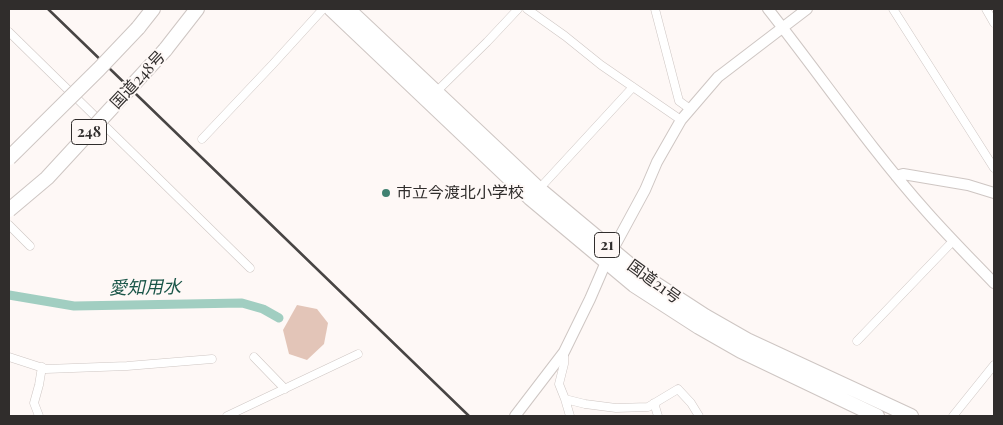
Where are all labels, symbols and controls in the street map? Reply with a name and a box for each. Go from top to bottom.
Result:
street label: 国道248号 [106,47,170,113]
road number: 248 [72,120,106,144]
place label: 市立今渡北小学校 [396,183,524,203]
marker: 市立今渡北小学校 [380,187,392,199]
road number: 21 [594,232,620,258]
street label: 国道21号 [623,256,685,308]
water label: 愛知用水 [109,277,181,299]

